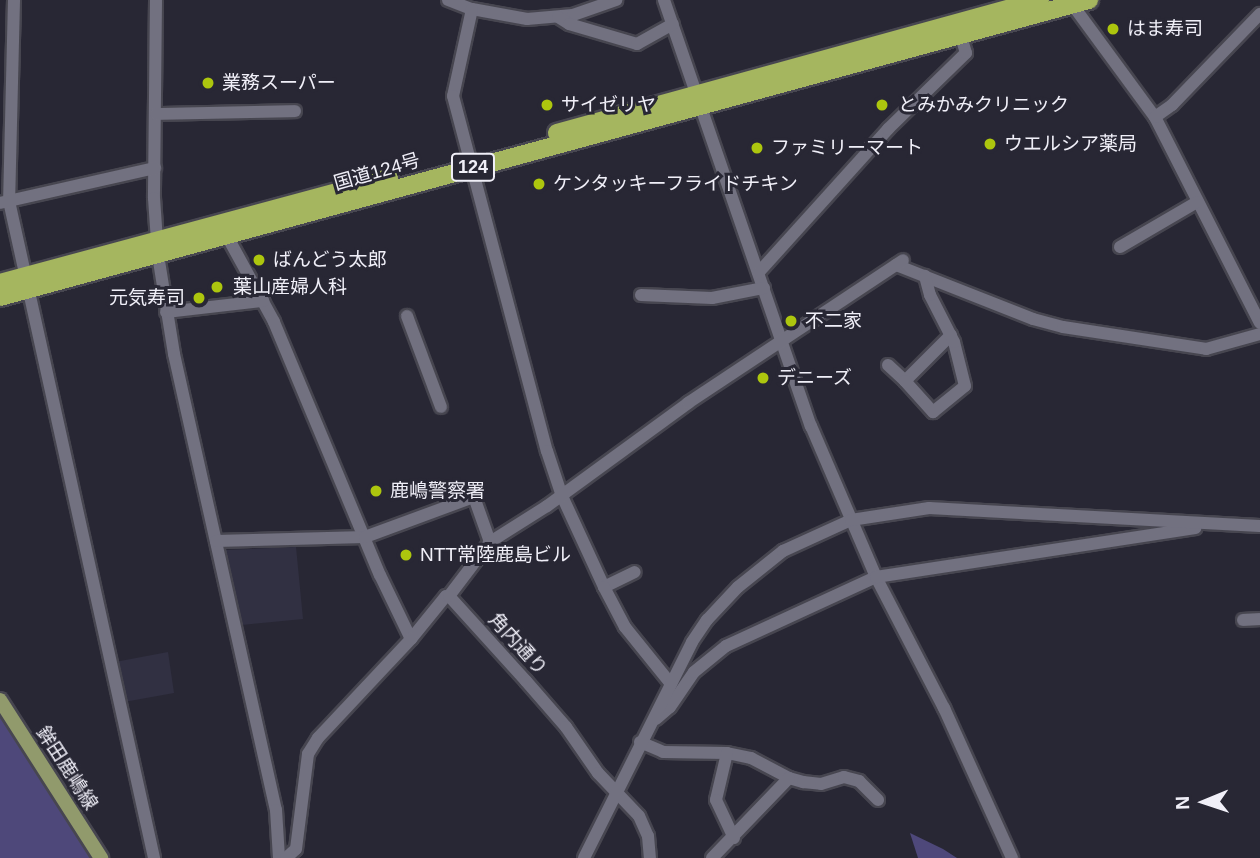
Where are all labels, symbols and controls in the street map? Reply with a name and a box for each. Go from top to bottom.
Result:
place label: はま寿司 [1127,18,1203,40]
marker: はま寿司 [1105,21,1121,37]
place label: 業務スーパー [222,72,336,94]
marker: 業務スーパー [200,75,216,91]
place label: サイゼリヤ [561,94,656,116]
place label: とみかみクリニック [898,94,1069,116]
marker: とみかみクリニック [872,95,892,115]
marker: サイゼリヤ [539,97,555,113]
place label: ウエルシア薬局 [1004,133,1137,155]
marker: ウエルシア薬局 [982,136,998,152]
place label: ファミリーマート [771,137,923,159]
marker: ファミリーマート [749,140,765,156]
street label: 国道124号 [331,149,423,195]
road number: 124 [450,152,496,182]
place label: ケンタッキーフライドチキン [553,173,800,195]
marker: ケンタッキーフライドチキン [531,176,547,192]
place label: ばんどう太郎 [273,249,387,271]
marker: ばんどう太郎 [251,252,267,268]
place label: 葉山産婦人科 [233,276,347,298]
marker: 葉山産婦人科 [207,277,227,297]
place label: 元気寿司 [109,287,185,309]
marker: 元気寿司 [191,290,207,306]
place label: 不二家 [805,310,862,332]
marker: 不二家 [783,313,799,329]
place label: デニーズ [777,367,853,389]
marker: デニーズ [755,370,771,386]
place label: 鹿嶋警察署 [390,480,485,502]
marker: 鹿嶋警察署 [368,483,384,499]
place label: NTT常陸鹿島ビル [420,544,571,566]
marker: NTT常陸鹿島ビル [398,547,414,563]
street label: 角内通り [484,608,552,680]
street label: 鉾田鹿嶋線 [32,722,102,814]
north arrow [1169,767,1239,837]
text: N [1172,796,1193,810]

